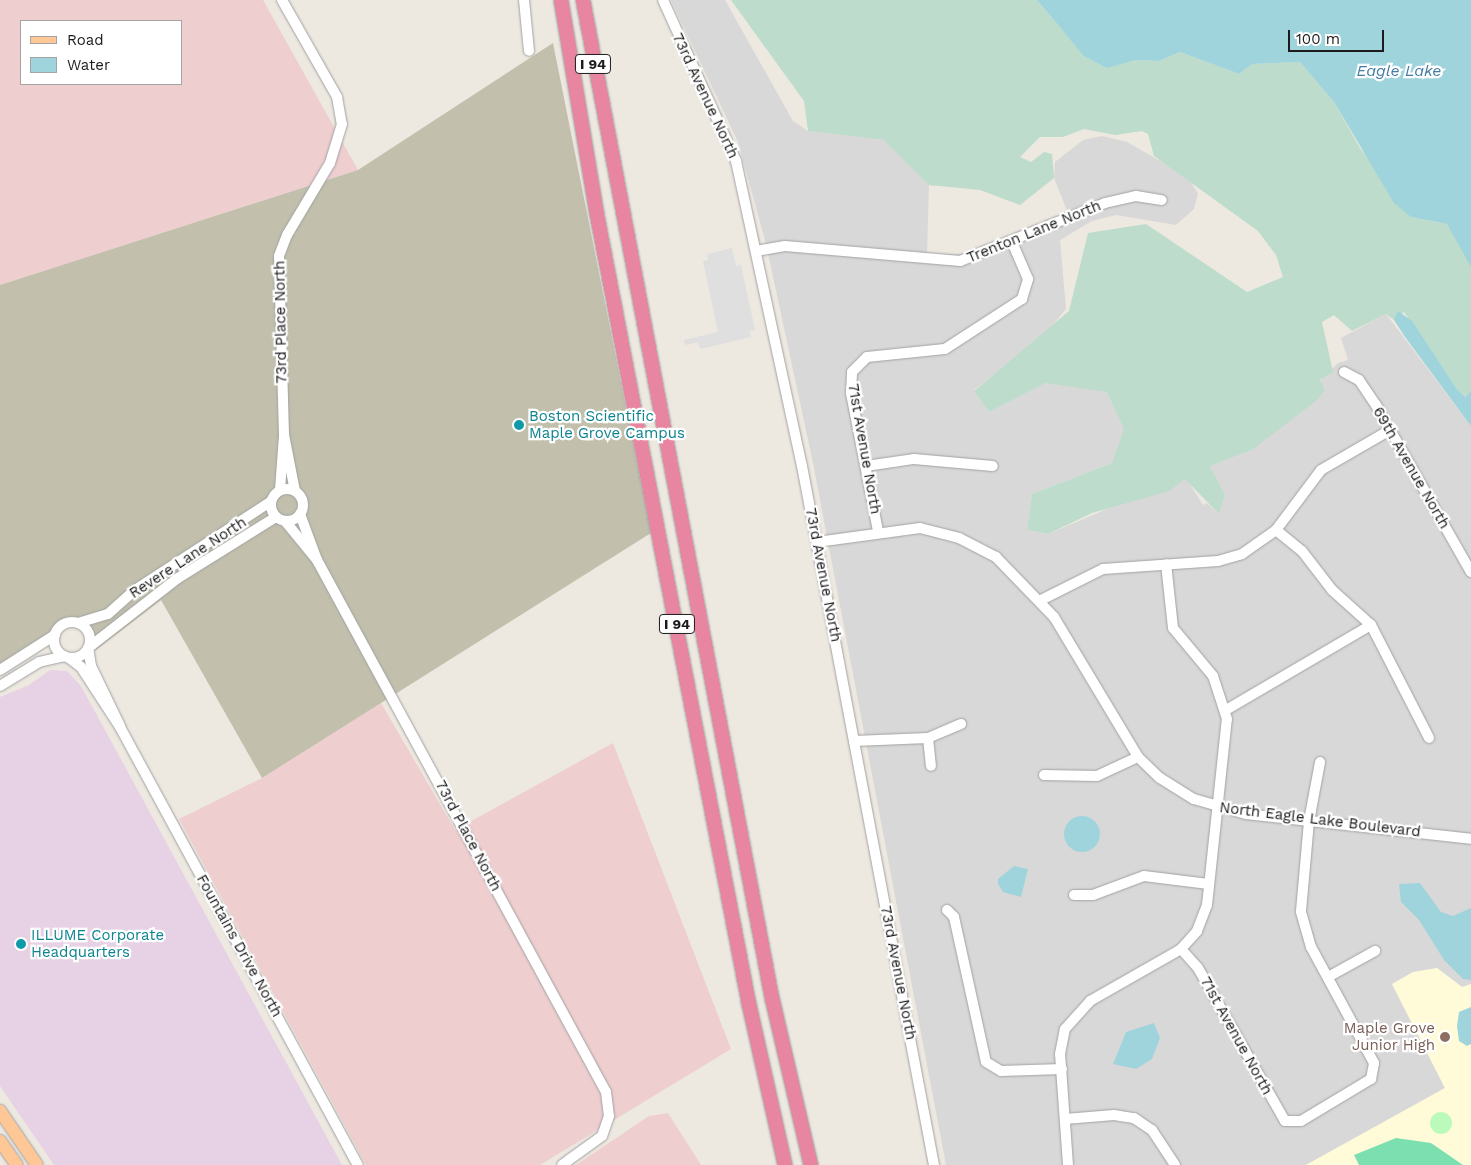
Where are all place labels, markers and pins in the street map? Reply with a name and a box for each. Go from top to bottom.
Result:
place label: Boston Scientific Maple Grove Campus [529,407,685,442]
marker: Boston Scientific Maple Grove Campus [513,419,525,431]
place label: ILLUME Corporate Headquarters [31,926,164,961]
marker: ILLUME Corporate Headquarters [15,938,27,950]
place label: Maple Grove Junior High [1344,1019,1435,1054]
marker: Maple Grove Junior High [1439,1031,1451,1043]

